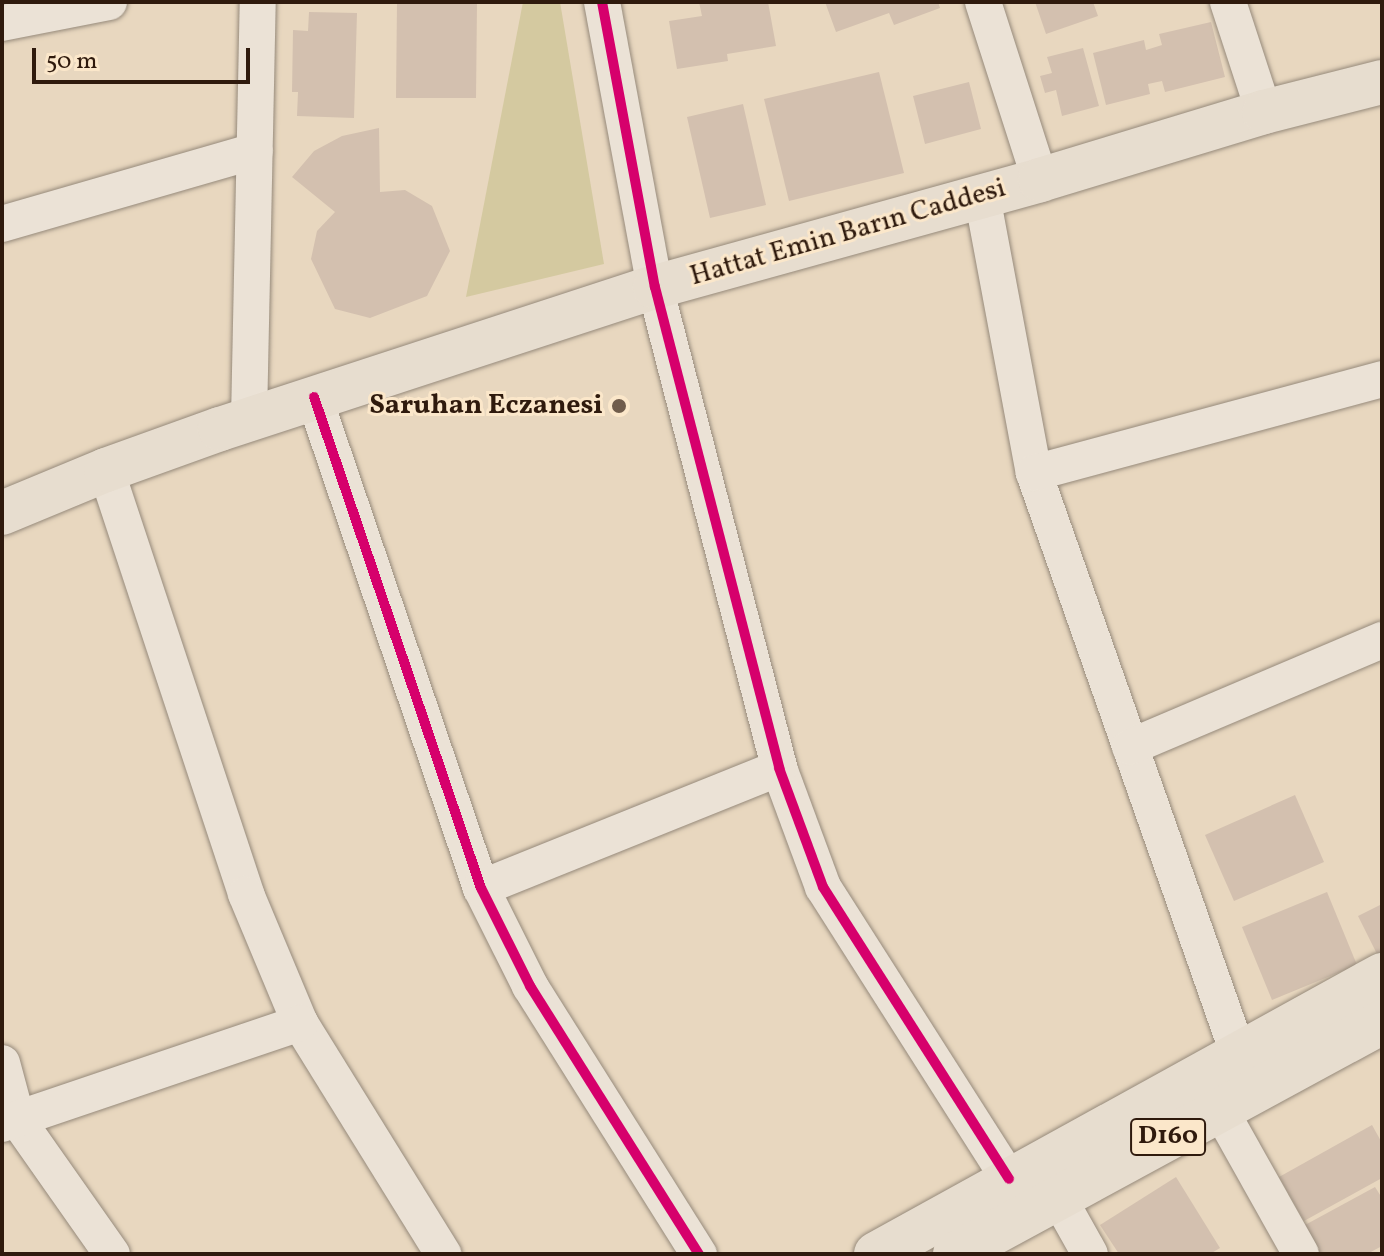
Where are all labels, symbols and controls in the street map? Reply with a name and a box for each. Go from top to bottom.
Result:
scale bar [36,32,254,82]
text: 50 m [46,45,98,79]
street label: Hattat Emin Barın Caddesi [686,172,1010,294]
place label: Saruhan Eczanesi [369,389,603,423]
marker: Saruhan Eczanesi [610,397,628,415]
road number: D160 [1130,1115,1206,1159]

